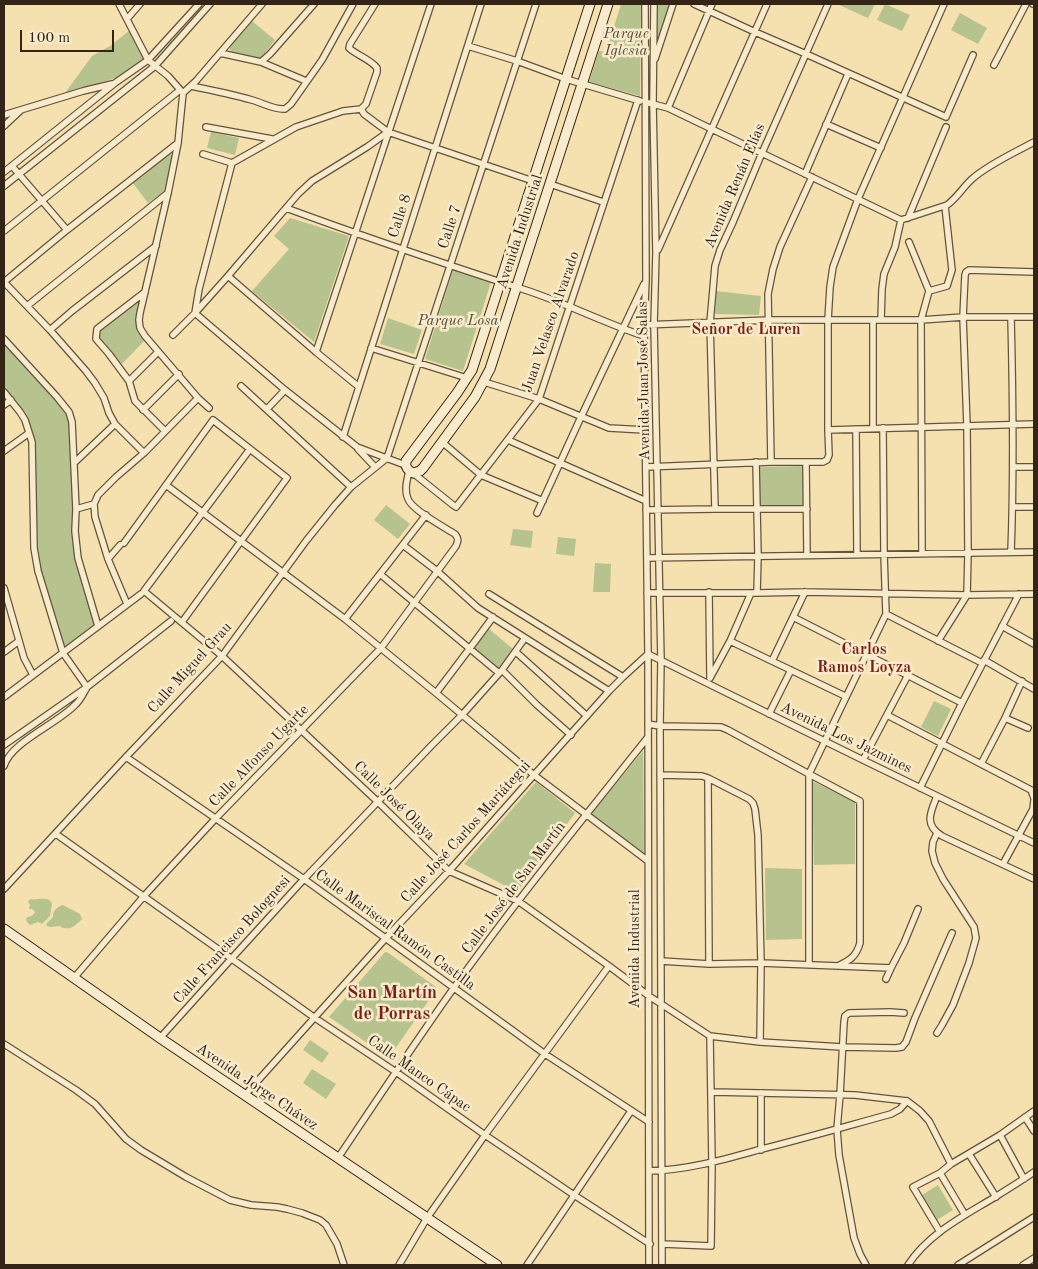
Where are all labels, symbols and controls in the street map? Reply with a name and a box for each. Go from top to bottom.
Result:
scale bar [22,20,116,52]
park label: Parque Iglesia [603,25,649,60]
text: 100 m [28,31,70,46]
street label: Avenida Renán Elías [701,121,769,251]
street label: Avenida Industrial [493,172,547,292]
street label: Calle 8 [384,192,416,240]
street label: Calle 7 [434,203,466,251]
street label: Juan Velasco Alvarado [518,249,584,395]
street label: Avenida Juan José Salas [634,301,654,461]
park label: Parque Losa [417,312,499,330]
district label: Señor de Luren [691,320,801,340]
street label: Calle Miguel Grau [144,619,236,717]
district label: Carlos Ramos Loyza [817,640,911,678]
street label: Avenida Los Jazmines [777,698,915,778]
street label: Calle Alfonso Ugarte [205,701,313,811]
street label: Calle José Carlos Mariátegui [397,757,535,907]
street label: Calle José Olaya [349,758,439,844]
street label: Calle José de San Martín [458,818,570,958]
street label: Calle Mariscal Ramón Castilla [311,866,479,994]
street label: Calle Francisco Bolognesi [170,872,294,1008]
street label: Avenida Industrial [626,889,644,1009]
district label: San Martín de Porras [347,982,437,1024]
street label: Calle Manco Cápac [364,1032,474,1116]
street label: Avenida Jorge Chávez [193,1040,321,1134]

